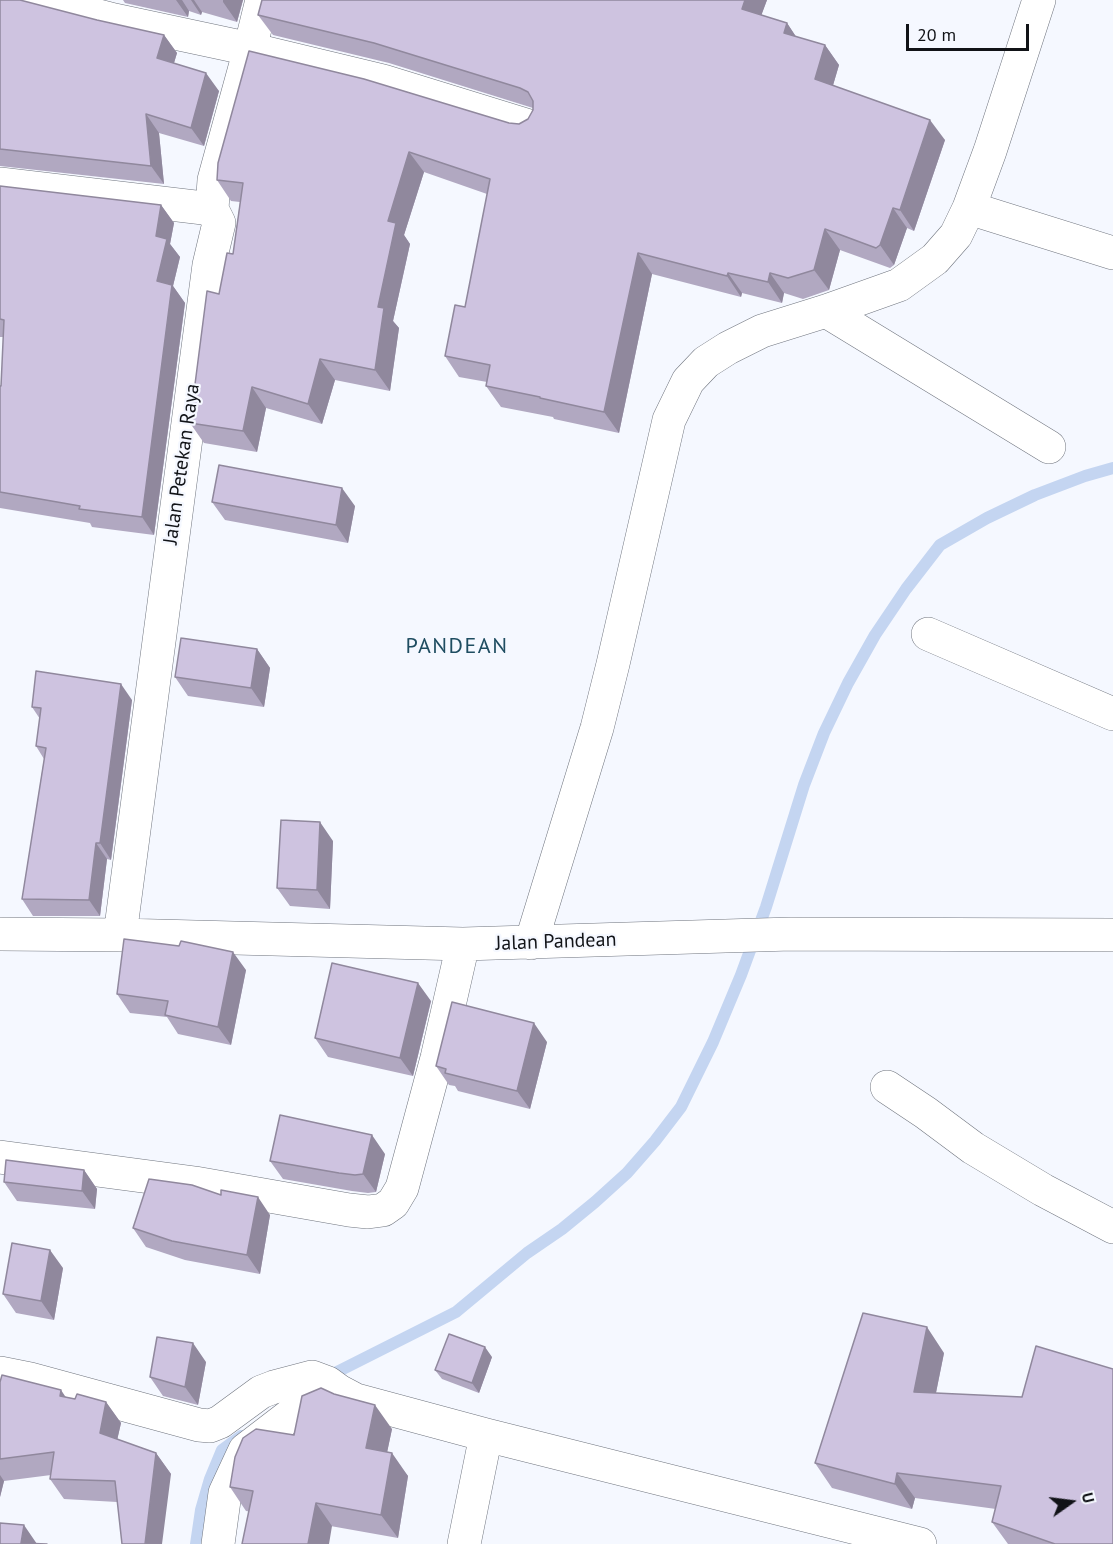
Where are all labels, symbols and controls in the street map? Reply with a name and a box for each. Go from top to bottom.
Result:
scale bar [909,12,1032,50]
text: 20 m [917,23,956,46]
street label: Jalan Petekan Raya [159,382,205,546]
district label: PANDEAN [406,634,508,660]
street label: Jalan Pandean [495,928,617,956]
north arrow [1041,1472,1101,1532]
text: U [1078,1490,1099,1505]

